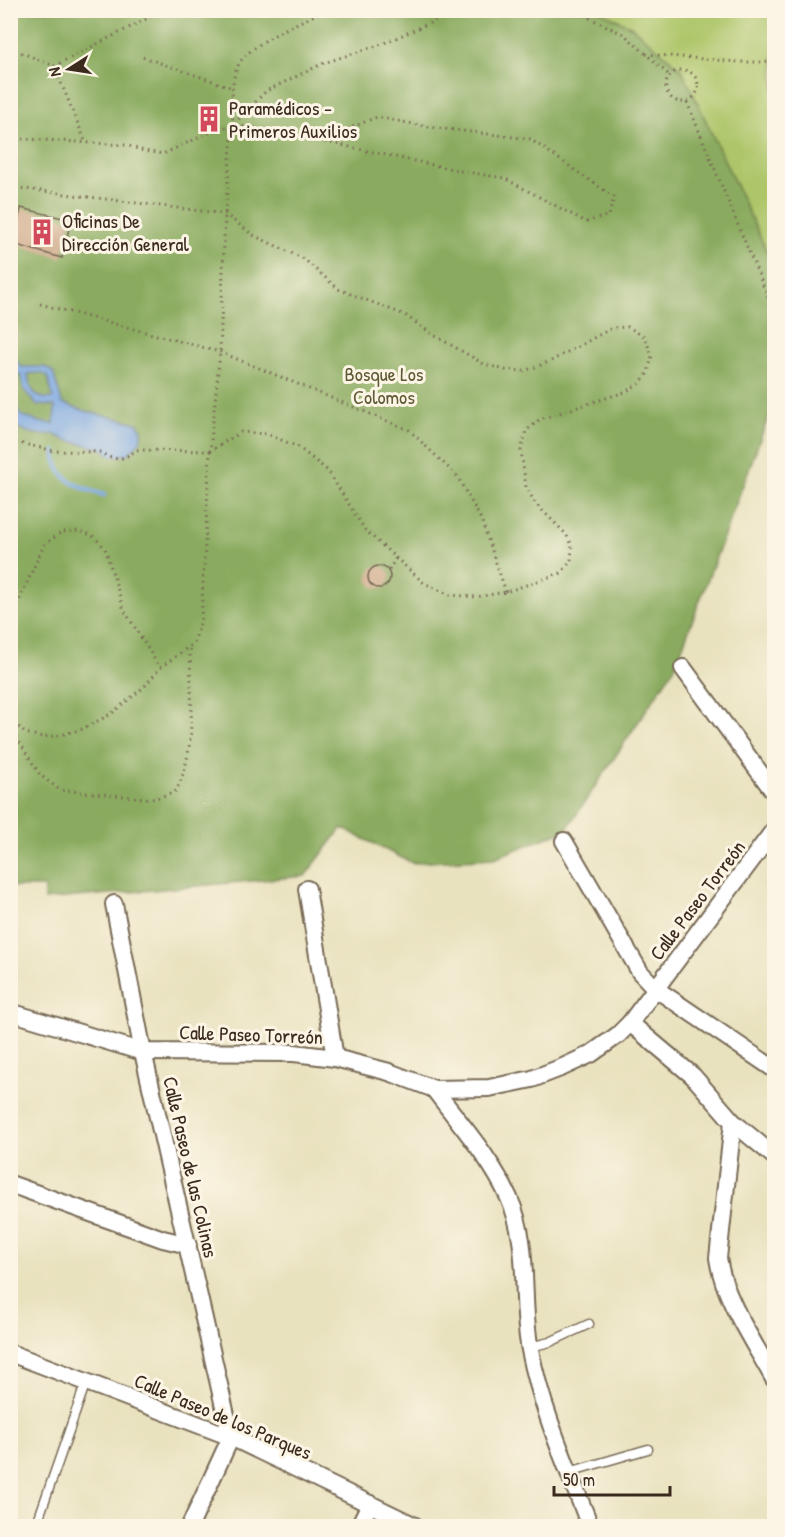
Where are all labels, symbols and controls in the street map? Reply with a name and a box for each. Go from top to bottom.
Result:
north arrow [39,39,99,99]
text: N [43,65,66,79]
place label: Paramédicos - Primeros Auxilios [229,94,357,144]
building icon: Paramédicos - Primeros Auxilios [194,104,224,134]
place label: Oficinas De Dirección General [62,207,189,257]
building icon: Oficinas De Dirección General [27,217,57,247]
park label: Bosque Los Colomos [345,360,424,410]
street label: Calle Paseo Torreón [643,835,751,965]
street label: Calle Paseo Torreón [179,1018,323,1050]
street label: Calle Paseo de las Colinas [157,1074,225,1260]
street label: Calle Paseo de los Parques [130,1366,316,1466]
scale bar [554,1459,670,1497]
text: 50 m [563,1467,595,1492]

